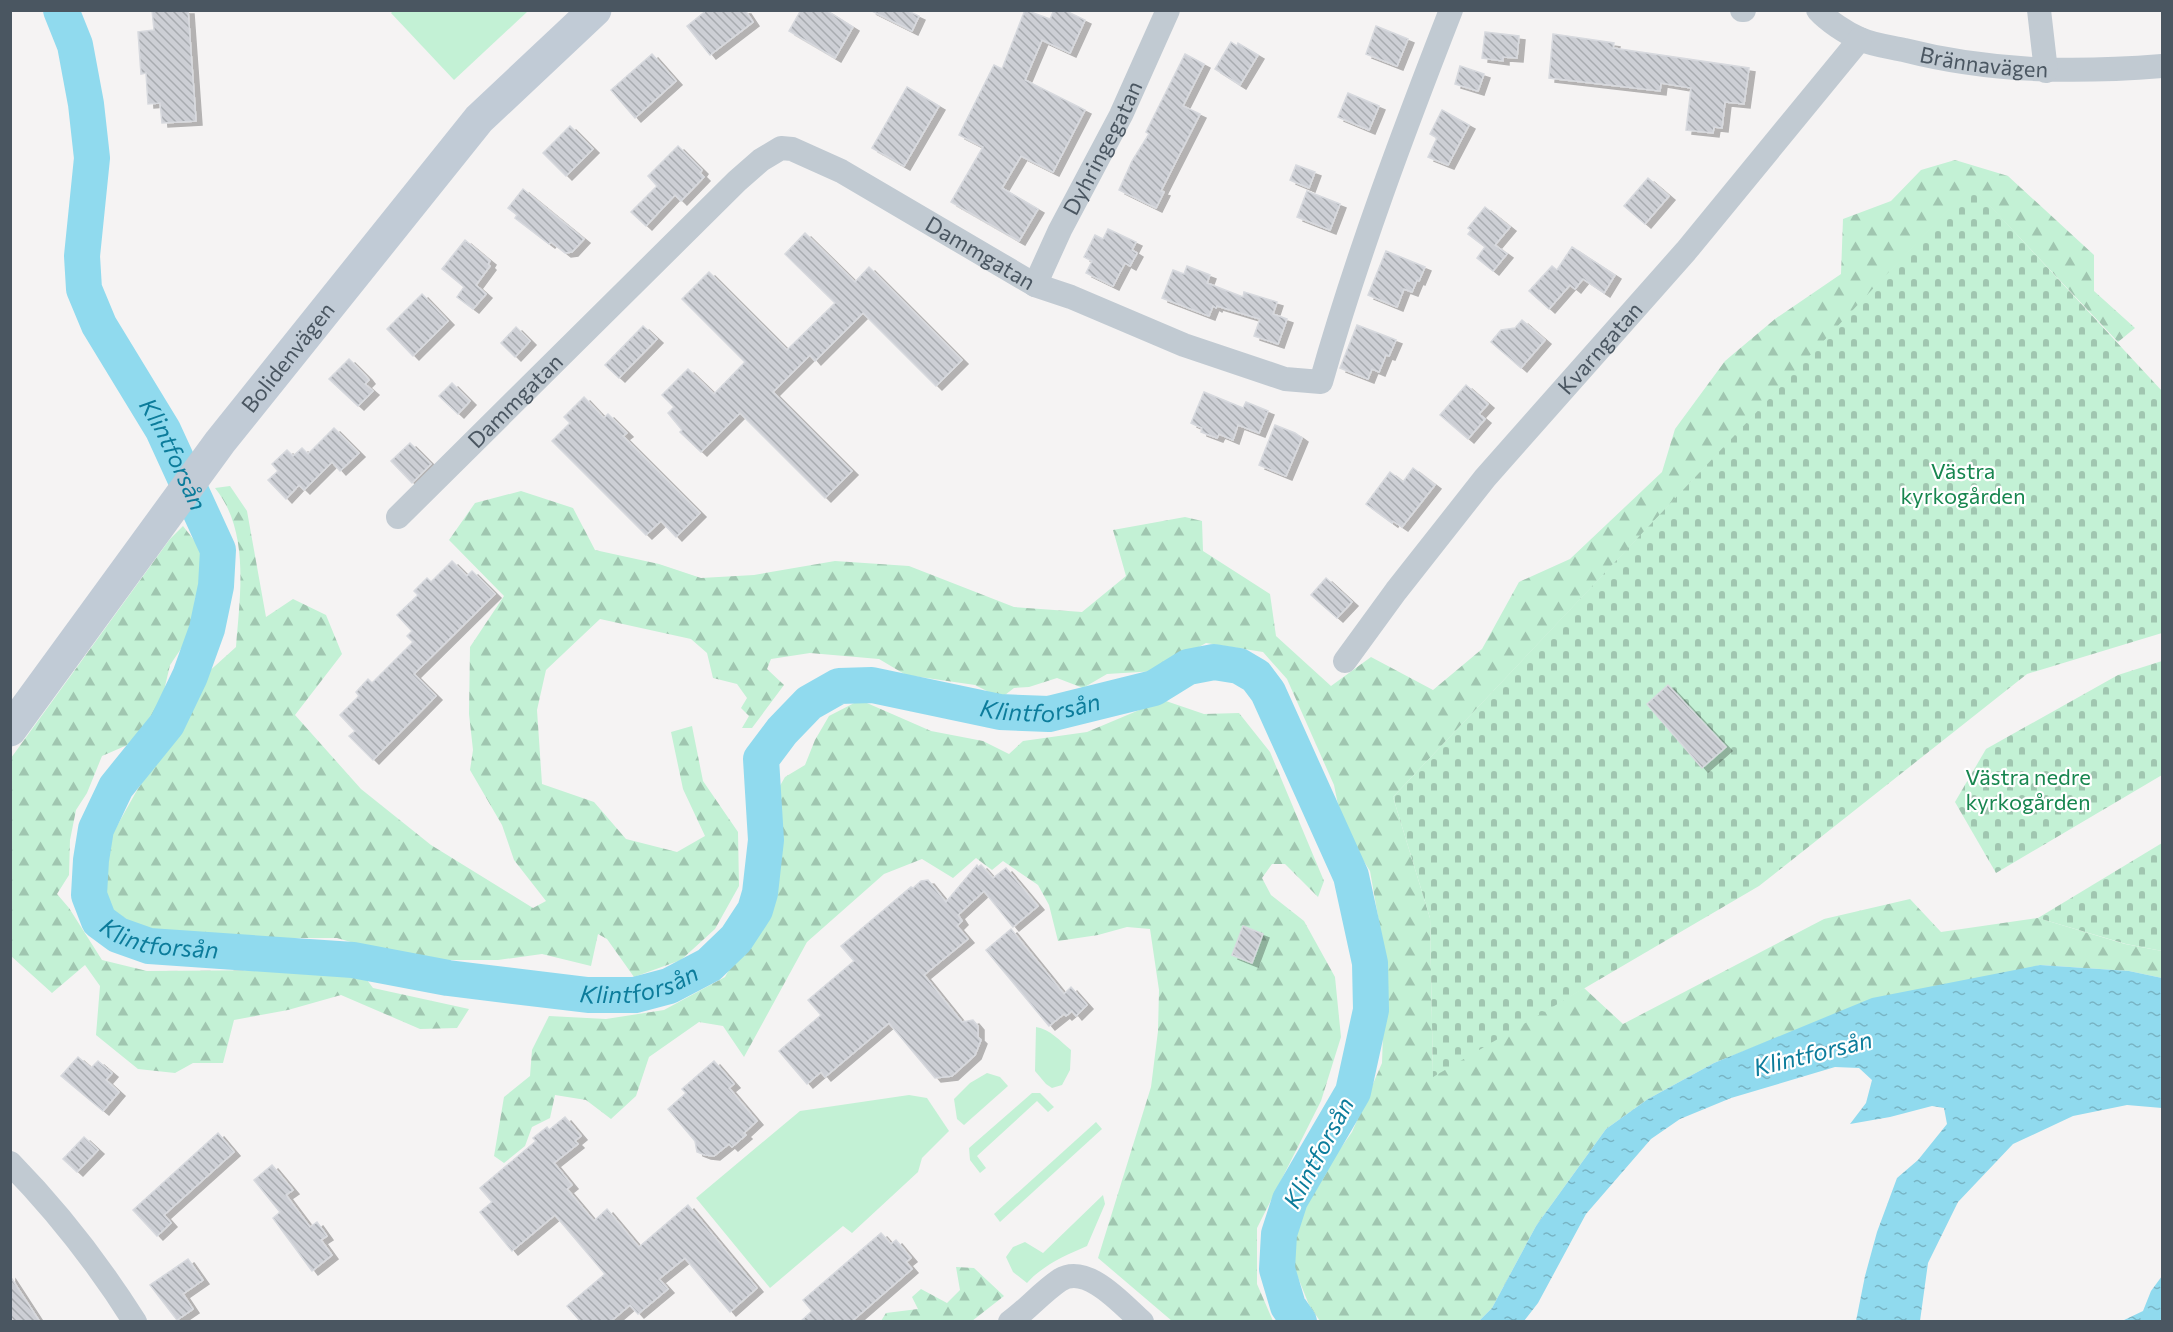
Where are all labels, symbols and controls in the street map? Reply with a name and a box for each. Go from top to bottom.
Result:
street label: Brännavägen [1918,40,2049,83]
street label: Dyhringegatan [1057,76,1148,219]
street label: Dammgatan [921,210,1040,295]
street label: Bolidenvägen [235,296,340,418]
street label: Kvarngatan [1552,296,1648,400]
street label: Dammgatan [462,348,568,453]
water label: Klintforsån [134,392,214,515]
park label: Västra kyrkogården [1900,457,2026,509]
water label: Klintforsån [978,686,1103,727]
park label: Västra nedre kyrkogården [1965,763,2091,815]
water label: Klintforsån [95,911,220,964]
water label: Klintforsån [578,957,703,1009]
water label: Klintforsån [1750,1024,1875,1081]
water label: Klintforsån [1276,1092,1359,1213]

